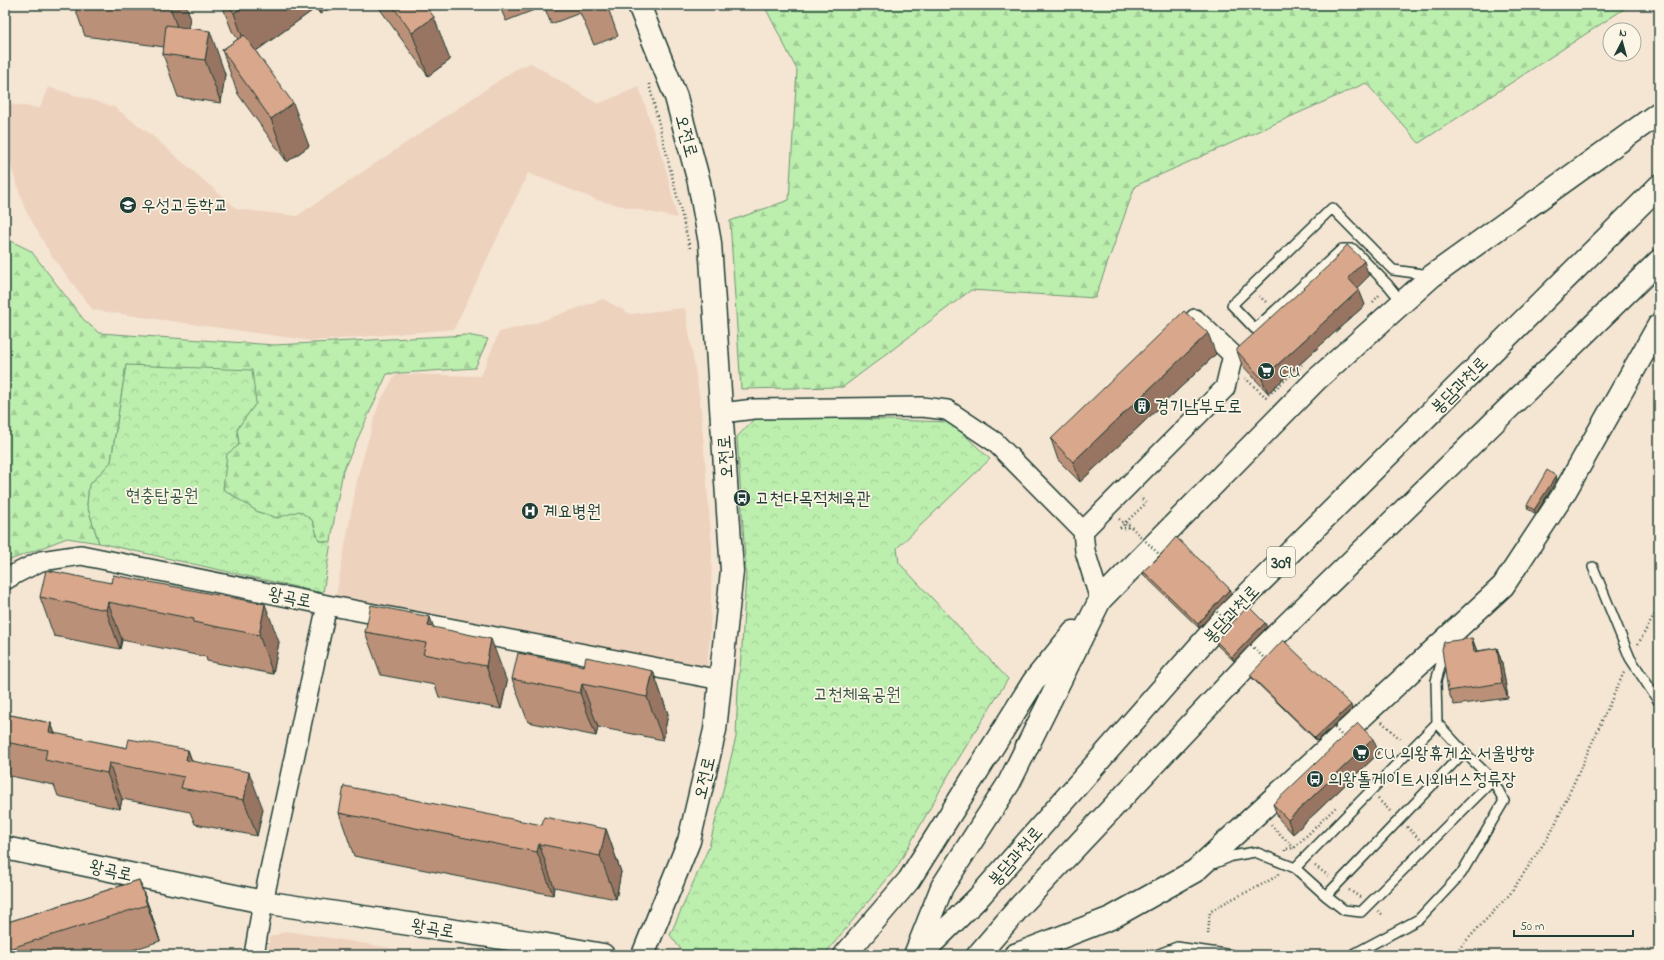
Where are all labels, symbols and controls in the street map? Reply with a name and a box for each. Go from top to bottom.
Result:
north arrow [1602,22,1642,62]
text: N [1618,25,1627,41]
street label: 오전로 [667,112,703,161]
place label: 우성고등학교 [141,194,228,220]
school or university icon: 우성고등학교 [118,195,138,215]
street label: 봉담과천로 [1426,352,1495,421]
place label: CU [1279,360,1300,386]
supermarket icon: CU [1256,361,1276,381]
place label: 경기남부도로 [1155,395,1242,421]
building icon: 경기남부도로 [1132,396,1152,416]
street label: 오전로 [713,434,741,479]
park label: 현충탑공원 [126,484,198,510]
place label: 고천다목적체육관 [755,487,871,513]
bus stop icon: 고천다목적체육관 [732,488,752,508]
place label: 계요병원 [543,500,601,526]
hospital icon: 계요병원 [520,501,540,521]
road number: 309 [1267,547,1295,577]
street label: 봉담과천로 [1198,580,1267,651]
street label: 왕곡로 [266,582,313,616]
park label: 고천체육공원 [814,683,900,709]
place label: CU 의왕휴게소 서울방향 [1374,742,1535,768]
supermarket icon: CU 의왕휴게소 서울방향 [1351,743,1371,763]
street label: 오전로 [688,754,724,803]
place label: 의왕톨게이트시외버스정류장 [1328,768,1516,794]
bus stop icon: 의왕톨게이트시외버스정류장 [1305,769,1325,789]
street label: 봉담과천로 [983,821,1050,893]
street label: 왕곡로 [87,855,135,889]
scale bar [1514,912,1633,938]
street label: 왕곡로 [409,914,456,946]
text: 50 m [1520,918,1544,936]

